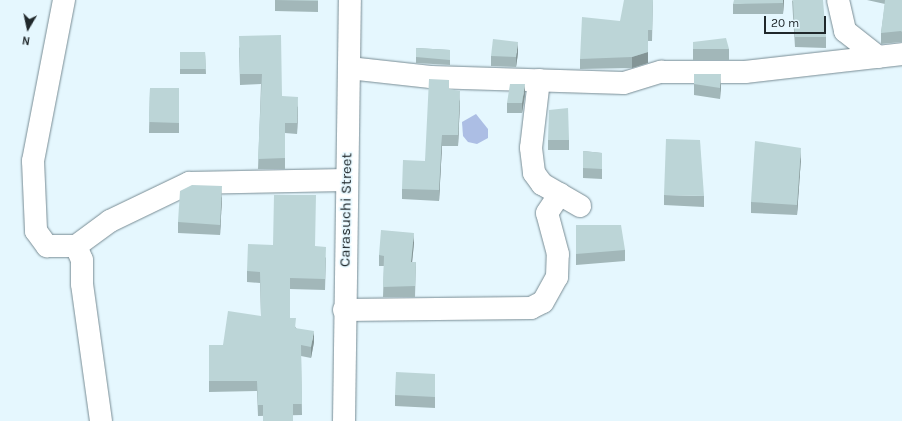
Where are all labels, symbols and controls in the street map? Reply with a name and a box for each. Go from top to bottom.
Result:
north arrow [8,8,48,48]
scale bar [766,8,828,34]
text: 20 m [771,16,799,30]
text: N [21,33,31,47]
street label: Carasuchi Street [336,153,356,267]

